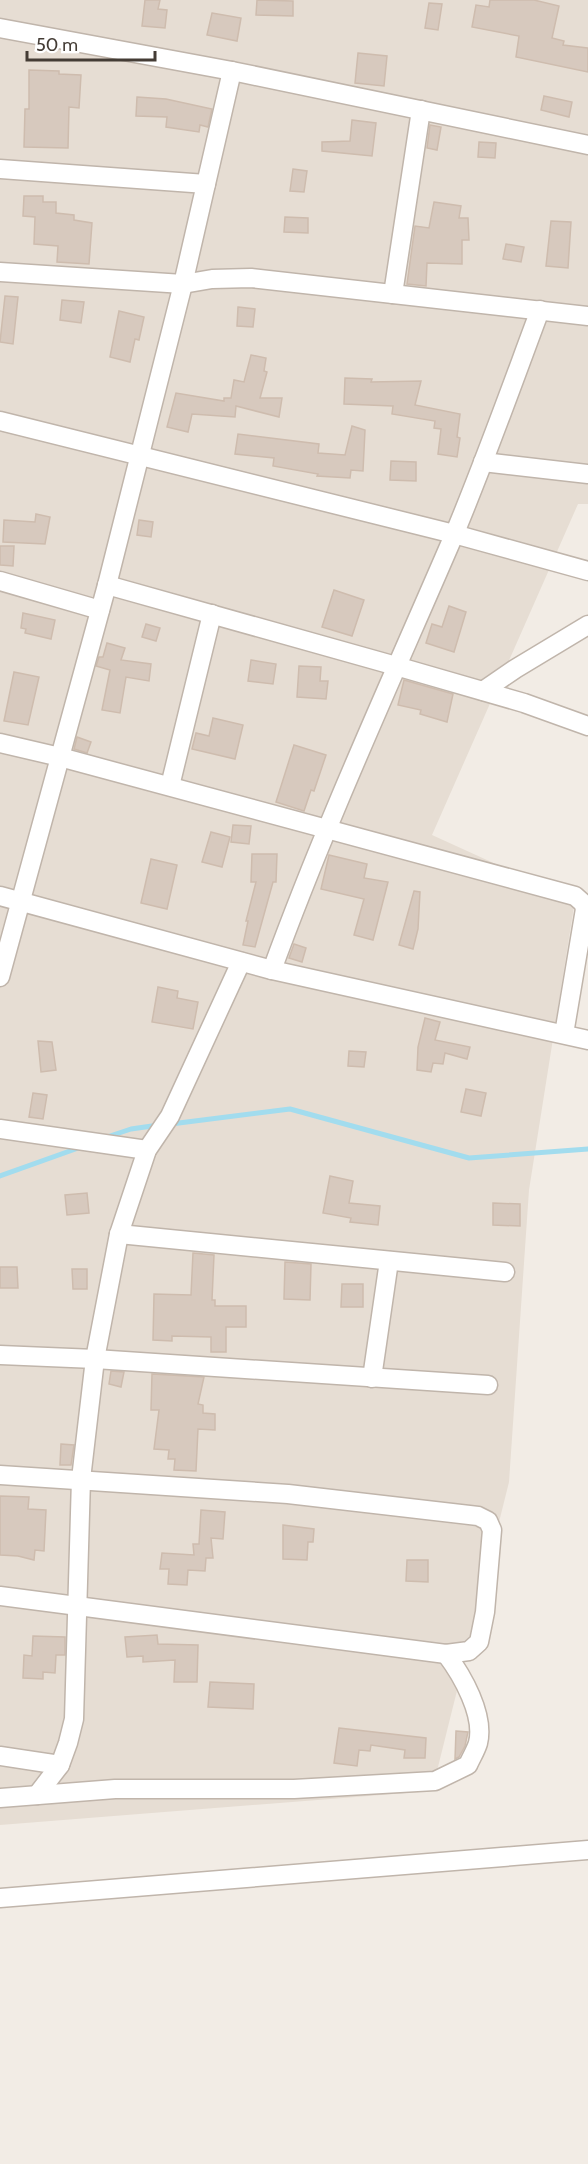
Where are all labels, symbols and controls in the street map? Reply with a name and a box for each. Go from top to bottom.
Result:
scale bar [27,24,154,62]
text: 50 m [36,34,78,56]

